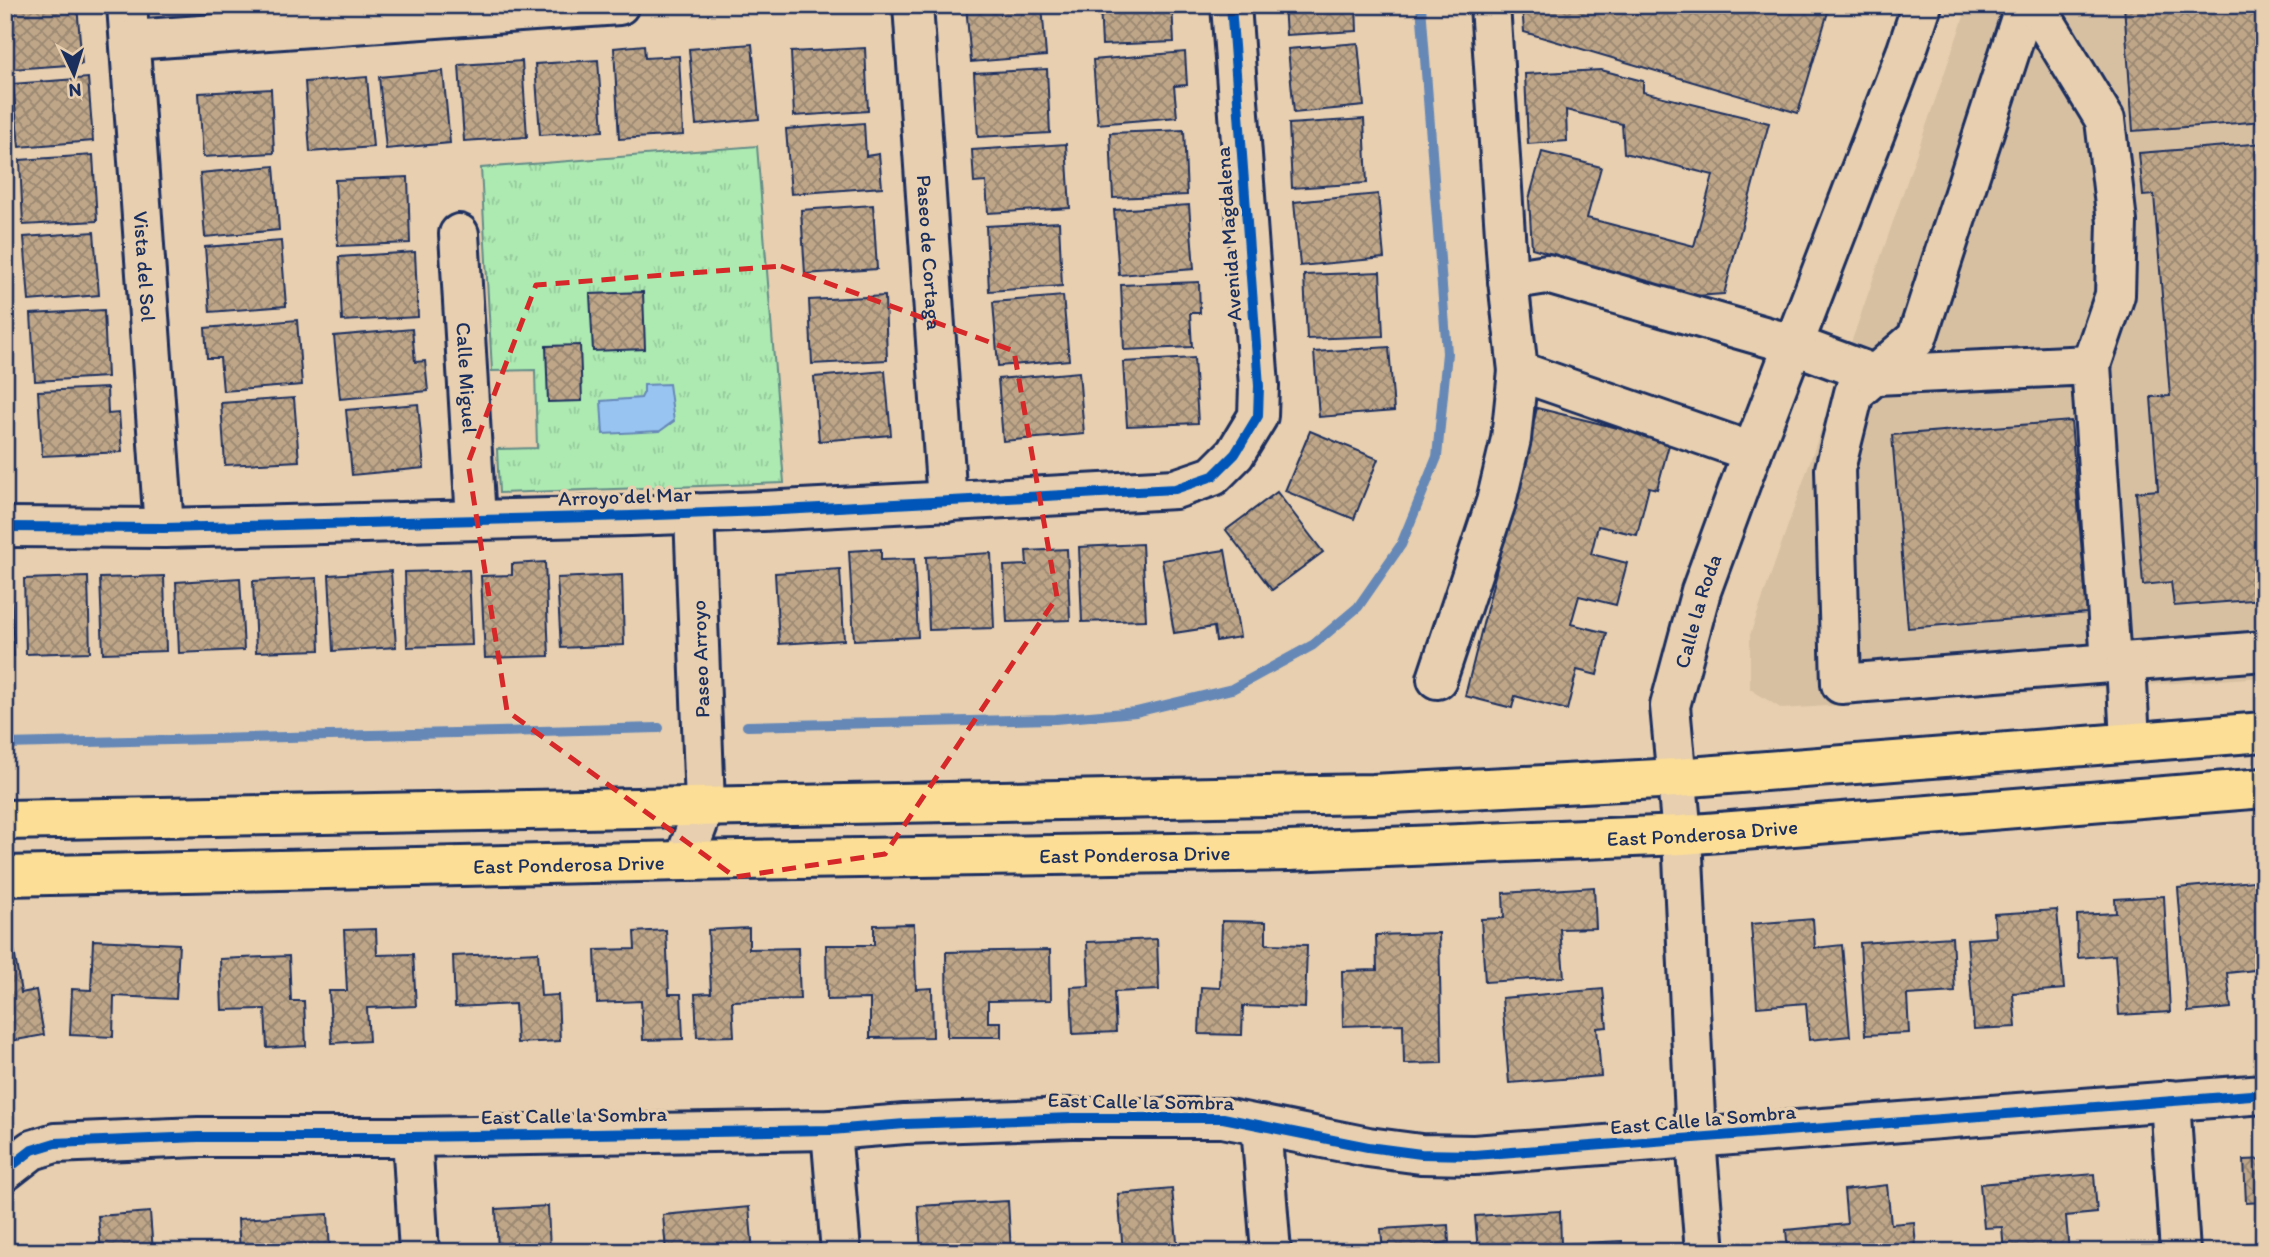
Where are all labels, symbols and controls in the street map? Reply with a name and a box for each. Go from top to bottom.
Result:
north arrow [38,38,108,108]
text: N [68,79,82,102]
street label: Avenida Magdalena [1209,146,1247,322]
street label: Paseo de Cortaga [912,174,948,331]
street label: Vista del Sol [129,210,162,323]
street label: Calle Miguel [452,321,483,434]
street label: Arroyo del Mar [558,481,693,511]
street label: Calle la Roda [1668,550,1726,671]
street label: Paseo Arroyo [685,600,715,718]
street label: East Ponderosa Drive [1606,813,1799,851]
street label: East Ponderosa Drive [1039,839,1231,868]
street label: East Ponderosa Drive [473,849,665,878]
street label: East Calle la Sombra [1048,1087,1235,1115]
street label: East Calle la Sombra [1609,1098,1797,1140]
street label: East Calle la Sombra [481,1101,668,1129]

